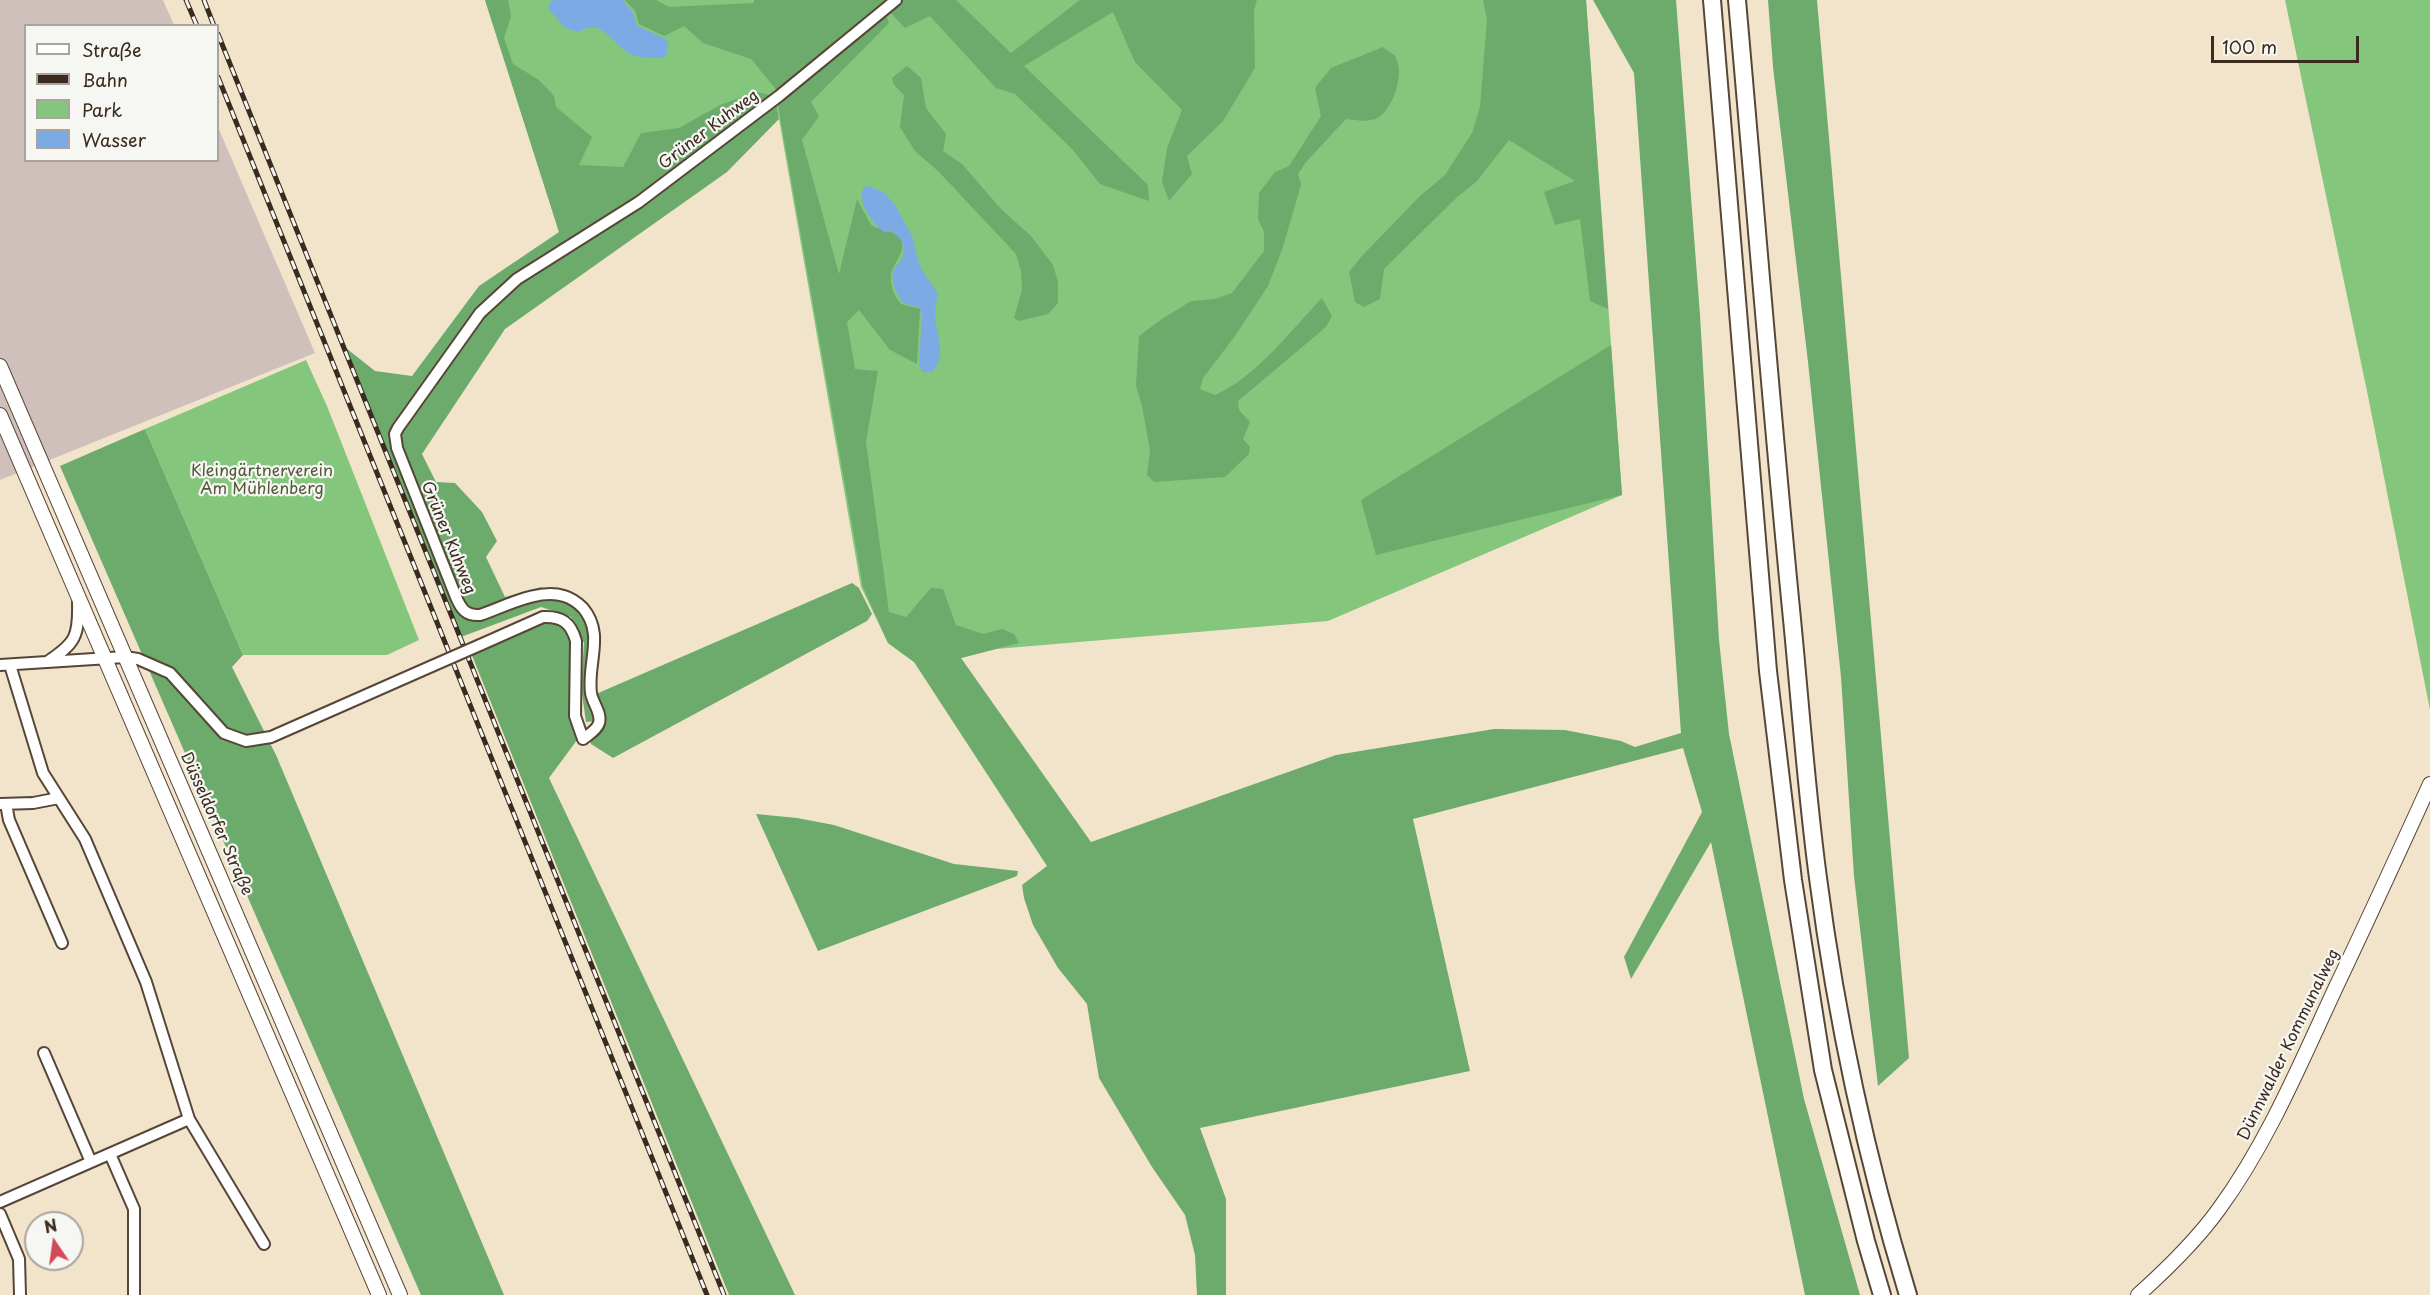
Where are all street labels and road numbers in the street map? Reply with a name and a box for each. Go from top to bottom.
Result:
street label: Grüner Kuhweg [655,86,763,174]
street label: Grüner Kuhweg [417,479,479,597]
street label: Düsseldorfer Straße [176,749,256,899]
street label: Dünnwalder Kommunalweg [2234,946,2344,1144]

